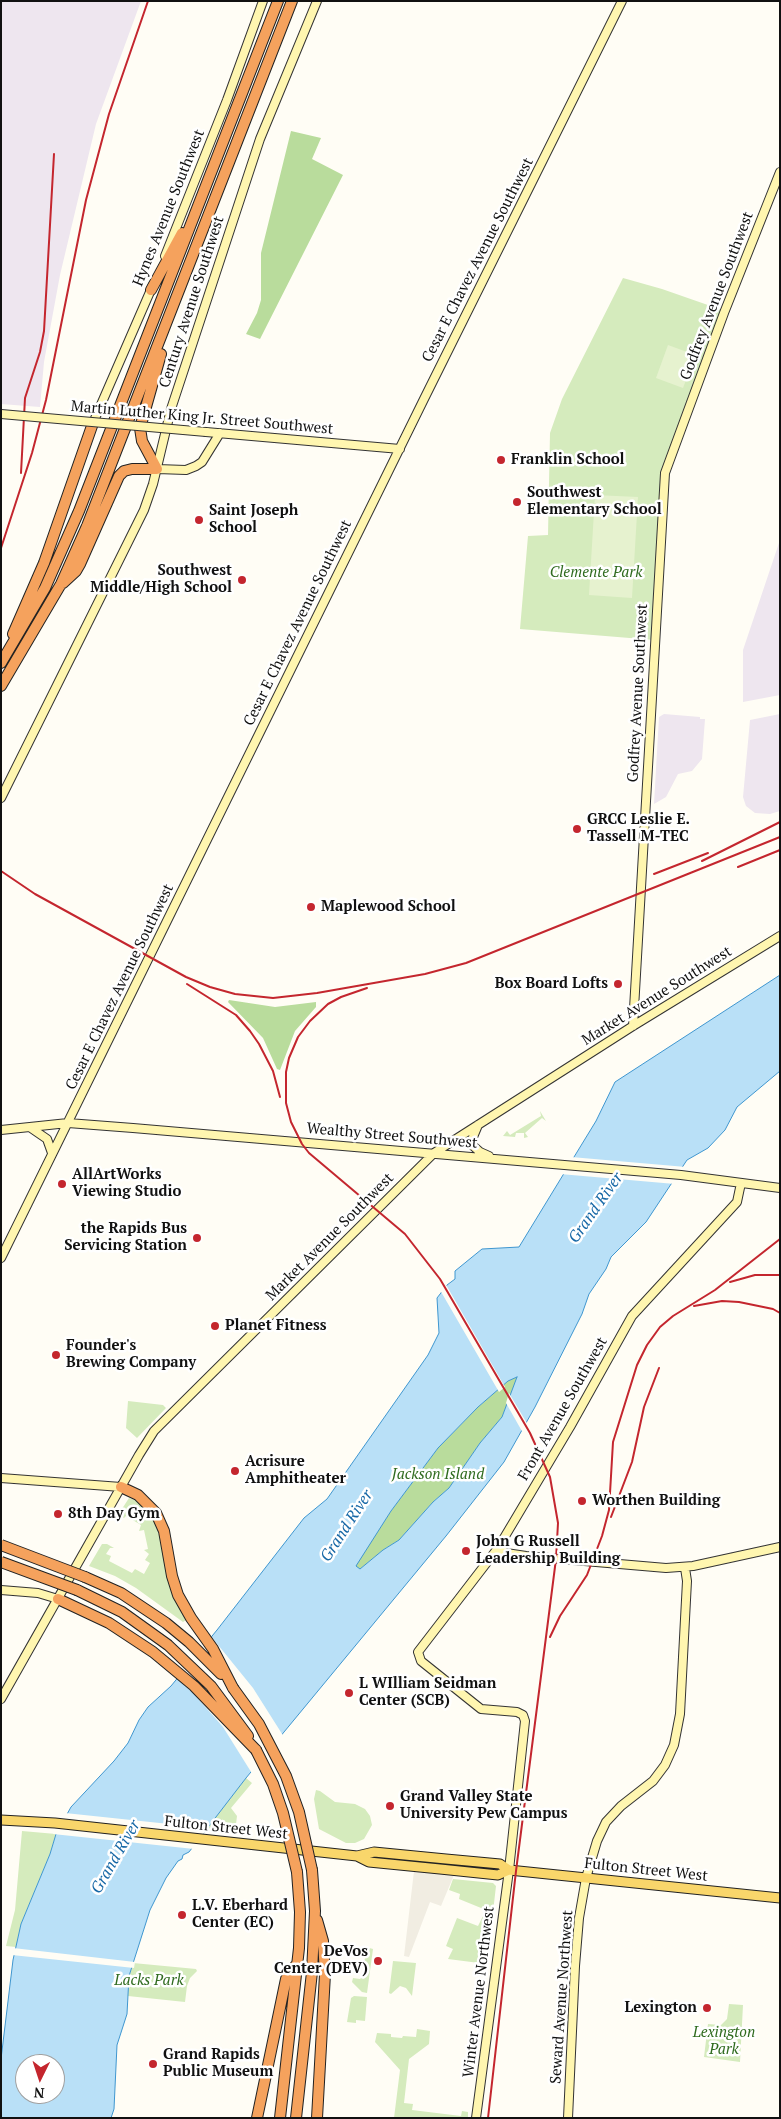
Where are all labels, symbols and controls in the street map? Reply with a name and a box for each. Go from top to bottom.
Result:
street label: Hynes Avenue Southwest [129,127,209,289]
street label: Cesar E Chavez Avenue Southwest [418,155,538,365]
street label: Godfrey Avenue Southwest [677,209,757,383]
street label: Century Avenue Southwest [156,214,228,390]
street label: Martin Luther King Jr. Street Southwest [70,398,334,438]
place label: Franklin School [511,451,625,469]
marker: Franklin School [495,454,507,466]
place label: Southwest Elementary School [527,484,662,519]
marker: Southwest Elementary School [511,496,523,508]
place label: Saint Joseph School [209,502,298,537]
marker: Saint Joseph School [193,514,205,526]
street label: Cesar E Chavez Avenue Southwest [240,517,356,729]
place label: Southwest Middle/High School [90,562,232,597]
park label: Clemente Park [550,564,642,582]
marker: Southwest Middle/High School [236,574,248,586]
street label: Godfrey Avenue Southwest [624,603,652,783]
place label: GRCC Leslie E. Tassell M-TEC [587,811,690,846]
marker: GRCC Leslie E. Tassell M-TEC [571,823,583,835]
street label: Cesar E Chavez Avenue Southwest [62,881,178,1093]
place label: Maplewood School [321,898,456,916]
marker: Maplewood School [305,901,317,913]
street label: Market Avenue Southwest [579,943,735,1049]
place label: Box Board Lofts [495,975,608,993]
marker: Box Board Lofts [612,978,624,990]
street label: Wealthy Street Southwest [306,1120,478,1152]
place label: AllArtWorks Viewing Studio [72,1166,181,1201]
street label: Market Avenue Southwest [262,1169,398,1305]
water label: Grand River [565,1169,627,1247]
marker: AllArtWorks Viewing Studio [56,1178,68,1190]
place label: the Rapids Bus Servicing Station [64,1220,187,1255]
marker: the Rapids Bus Servicing Station [191,1232,203,1244]
place label: Planet Fitness [225,1317,327,1335]
marker: Planet Fitness [209,1320,221,1332]
street label: Front Avenue Southwest [515,1334,611,1484]
place label: Founder's Brewing Company [66,1337,196,1372]
marker: Founder's Brewing Company [50,1349,62,1361]
place label: Acrisure Amphitheater [245,1453,346,1488]
marker: Acrisure Amphitheater [229,1465,241,1477]
park label: Jackson Island [392,1466,484,1484]
water label: Grand River [317,1487,377,1565]
place label: Worthen Building [592,1492,720,1510]
marker: Worthen Building [576,1495,588,1507]
place label: 8th Day Gym [68,1505,160,1523]
marker: 8th Day Gym [52,1508,64,1520]
place label: John G Russell Leadership Building [476,1533,620,1568]
marker: John G Russell Leadership Building [460,1545,472,1557]
place label: L WIlliam Seidman Center (SCB) [359,1675,496,1710]
marker: L WIlliam Seidman Center (SCB) [343,1687,355,1699]
place label: Grand Valley State University Pew Campus [400,1788,567,1823]
marker: Grand Valley State University Pew Campus [384,1800,396,1812]
street label: Fulton Street West [163,1813,289,1843]
water label: Grand River [87,1817,145,1897]
street label: Fulton Street West [583,1855,709,1885]
place label: L.V. Eberhard Center (EC) [192,1897,288,1932]
street label: Winter Avenue Northwest [460,1905,498,2079]
marker: L.V. Eberhard Center (EC) [176,1909,188,1921]
street label: Seward Avenue Northwest [547,1909,577,2085]
place label: DeVos Center (DEV) [274,1943,368,1978]
marker: DeVos Center (DEV) [372,1955,384,1967]
park label: Lacks Park [114,1972,184,1990]
place label: Lexington [624,1999,697,2017]
marker: Lexington [701,2002,713,2014]
park label: Lexington Park [693,2024,755,2059]
place label: Grand Rapids Public Museum [163,2046,273,2081]
north arrow [15,2054,65,2104]
marker: Grand Rapids Public Museum [147,2058,159,2070]
text: N [33,2084,45,2103]

